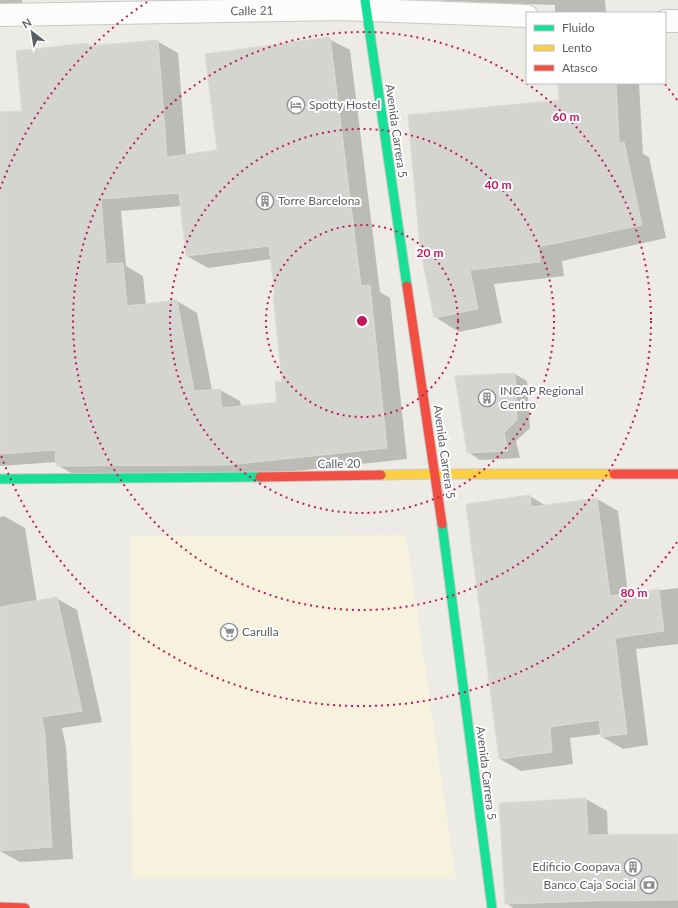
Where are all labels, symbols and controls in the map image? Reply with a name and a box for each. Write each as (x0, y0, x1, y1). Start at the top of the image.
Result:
street label: Calle 21 (230, 3, 274, 18)
north arrow (12, 12, 52, 52)
legend (526, 12, 666, 84)
text: N (20, 15, 34, 31)
text: Fluido (562, 20, 595, 35)
text: Lento (562, 40, 592, 55)
text: Atasco (562, 60, 598, 75)
street label: Avenida Carrera 5 (382, 83, 410, 179)
hotel icon: Spotty Hostel (286, 95, 306, 115)
place label: Spotty Hostel (309, 97, 380, 112)
text: 60 m (553, 109, 579, 124)
text: 40 m (485, 177, 511, 192)
building icon: Torre Barcelona (255, 191, 275, 211)
place label: Torre Barcelona (278, 193, 360, 208)
text: 20 m (417, 245, 443, 260)
centre of rings (355, 314, 369, 328)
place label: INCAP Regional Centro (500, 383, 584, 412)
building icon: INCAP Regional Centro (477, 388, 497, 408)
street label: Avenida Carrera 5 (430, 404, 458, 500)
street label: Calle 20 (317, 456, 361, 471)
text: 80 m (621, 585, 647, 600)
supermarket icon: Carulla (219, 622, 239, 642)
place label: Carulla (242, 624, 279, 639)
street label: Avenida Carrera 5 (473, 725, 500, 821)
building icon: Edificio Coopava (623, 857, 643, 877)
place label: Edificio Coopava (532, 859, 620, 874)
bank icon: Banco Caja Social (639, 875, 659, 895)
place label: Banco Caja Social (544, 877, 636, 892)

